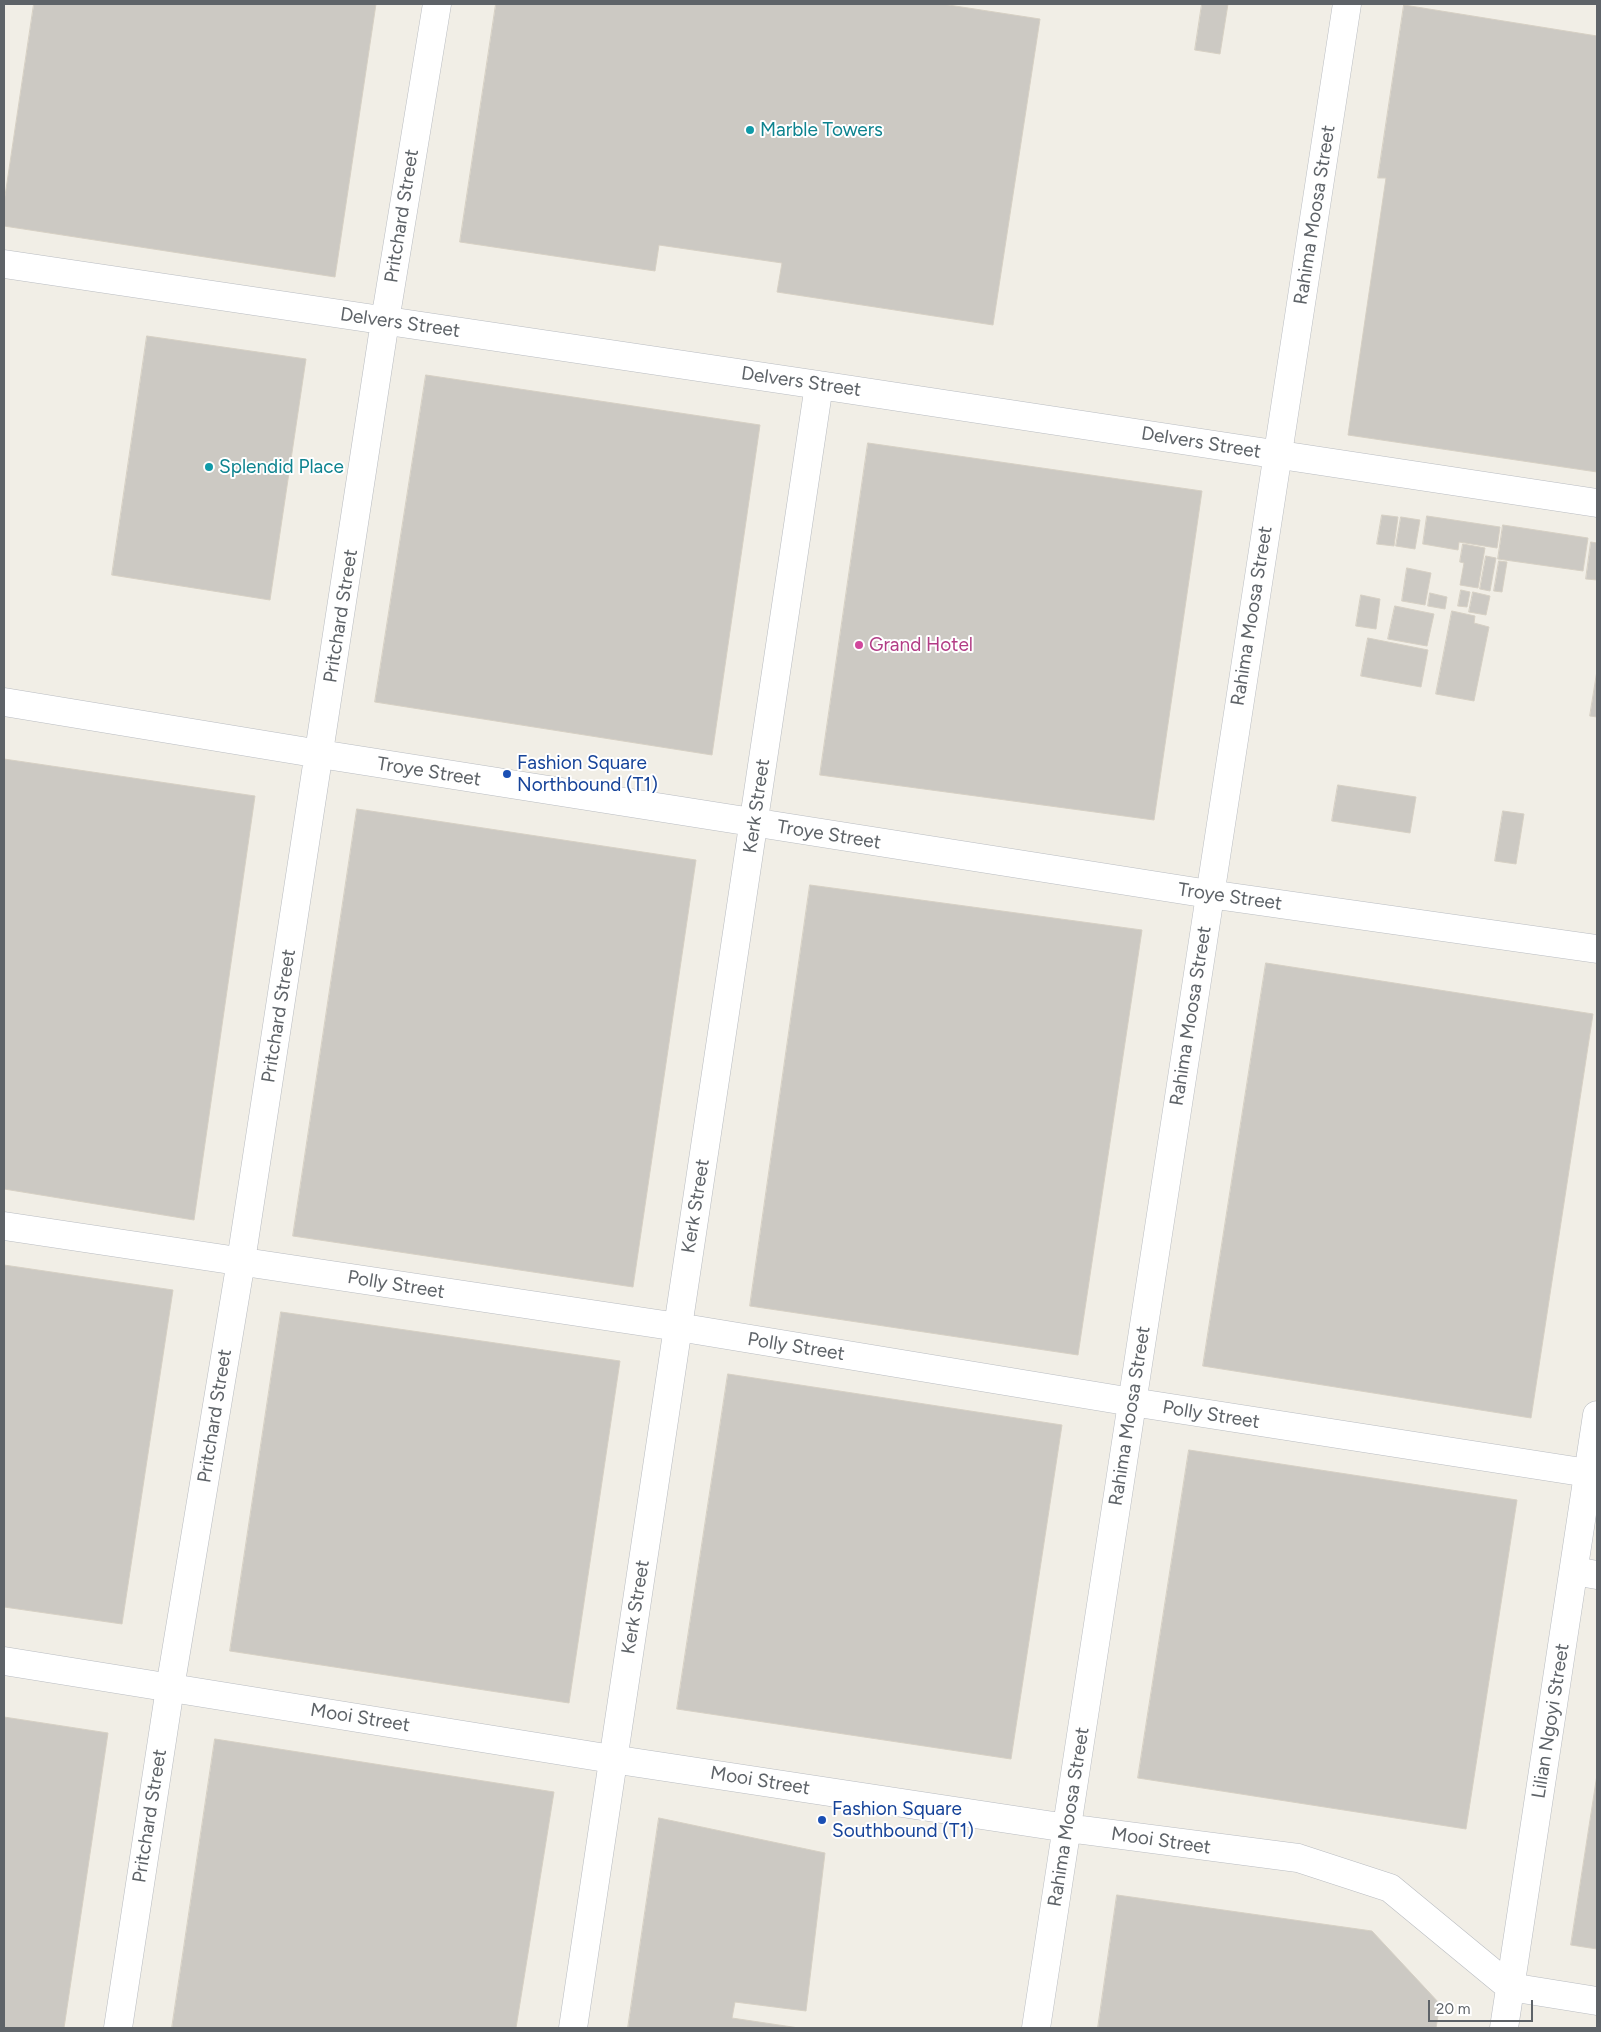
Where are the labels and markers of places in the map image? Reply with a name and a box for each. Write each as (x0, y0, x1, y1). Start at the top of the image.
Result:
place label: Marble Towers (760, 119, 883, 141)
marker: Marble Towers (744, 124, 756, 136)
place label: Splendid Place (219, 456, 344, 478)
marker: Splendid Place (203, 461, 215, 473)
place label: Grand Hotel (869, 634, 973, 656)
marker: Grand Hotel (853, 639, 865, 651)
place label: Fashion Square Northbound (T1) (517, 752, 658, 796)
marker: Fashion Square Northbound (T1) (501, 768, 513, 780)
place label: Fashion Square Southbound (T1) (832, 1798, 974, 1842)
marker: Fashion Square Southbound (T1) (816, 1814, 828, 1826)

